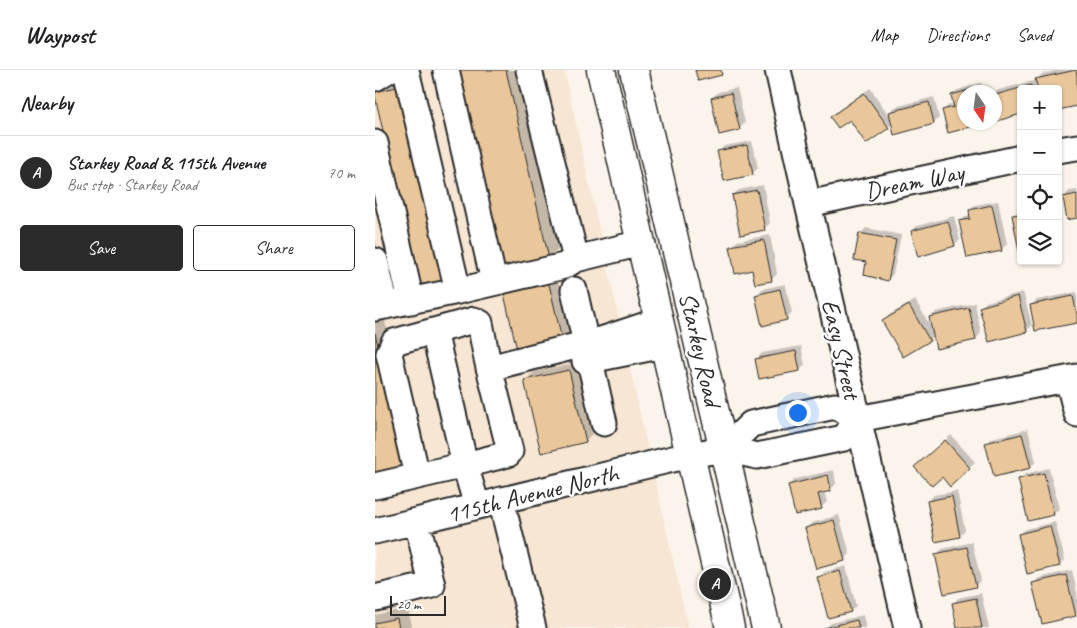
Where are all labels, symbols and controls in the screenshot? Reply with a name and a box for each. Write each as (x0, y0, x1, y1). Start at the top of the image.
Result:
text: Waypost (25, 20, 95, 50)
text: Map (871, 24, 898, 46)
text: Directions (926, 24, 989, 46)
text: Saved (1017, 24, 1052, 46)
north arrow (957, 85, 1002, 130)
map controls (1017, 85, 1062, 265)
button: + (1017, 85, 1062, 130)
text: Nearby (20, 90, 73, 116)
button: − (1017, 130, 1062, 175)
text: Starkey Road & 115th Avenue (67, 151, 265, 175)
street label: Dream Way (862, 155, 969, 208)
text: A (32, 163, 40, 183)
text: 70 m (328, 163, 355, 183)
text: Bus stop · Starkey Road (67, 175, 198, 195)
button: locate (1017, 175, 1062, 220)
button: layers (1017, 220, 1062, 265)
button: Save (20, 225, 183, 271)
button: Share (193, 225, 355, 271)
street label: Starkey Road (671, 289, 730, 413)
street label: Easy Street (814, 296, 869, 405)
your location (785, 400, 811, 426)
street label: 115th Avenue North (443, 457, 623, 531)
pin: A (699, 565, 731, 603)
scale bar (390, 593, 446, 616)
text: 20 m (397, 596, 421, 613)

